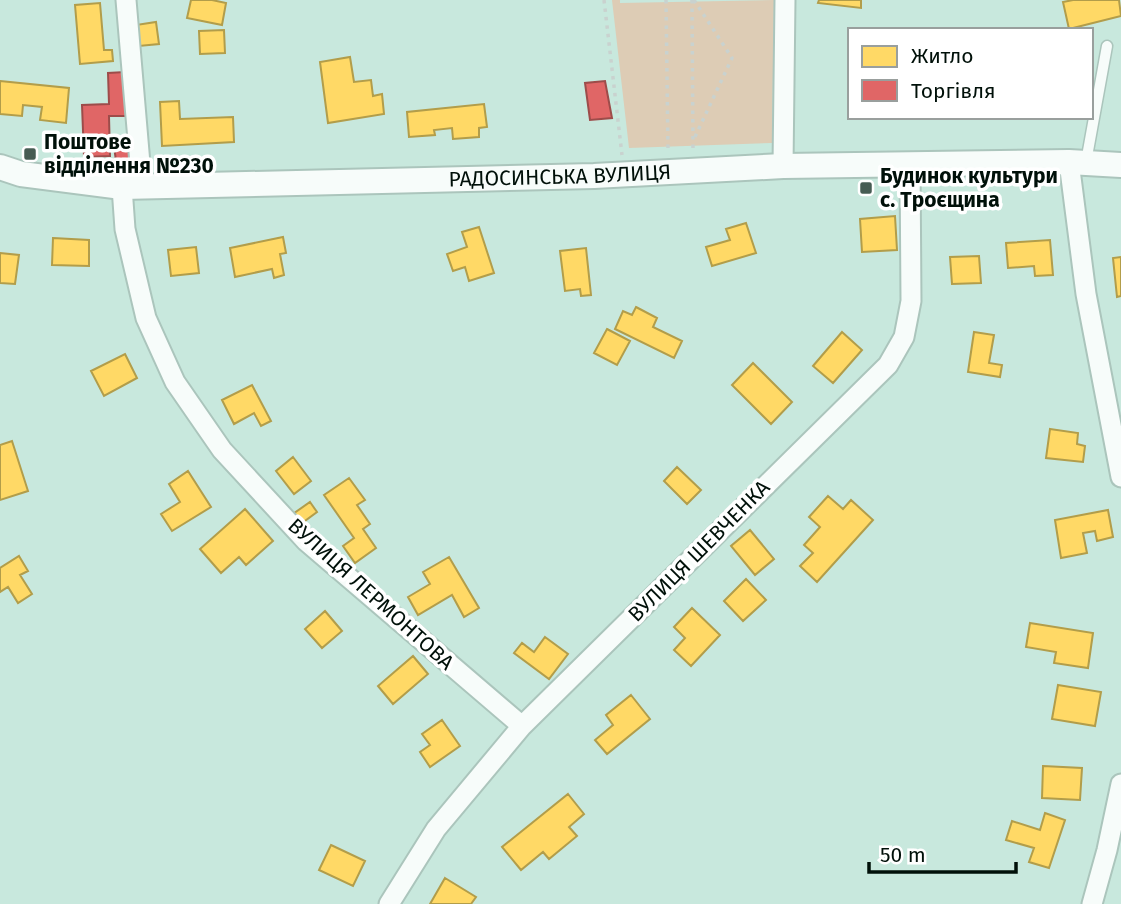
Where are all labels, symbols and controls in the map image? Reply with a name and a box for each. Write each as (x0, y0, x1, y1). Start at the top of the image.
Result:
legend (848, 28, 1093, 119)
text: Житло (911, 43, 974, 69)
text: Торгівля (911, 78, 996, 104)
place label: Поштове відділення №230 (44, 129, 214, 179)
marker: Поштове відділення №230 (22, 146, 38, 162)
street label: РАДОСИНСЬКА ВУЛИЦЯ (448, 159, 672, 192)
place label: Будинок культури с. Троєщина (880, 163, 1058, 213)
marker: Будинок культури с. Троєщина (858, 180, 874, 196)
street label: ВУЛИЦЯ ШЕВЧЕНКА (623, 475, 775, 627)
street label: ВУЛИЦЯ ЛЕРМОНТОВА (283, 513, 459, 675)
scale bar (869, 830, 1016, 874)
text: 50 m (880, 842, 926, 868)

